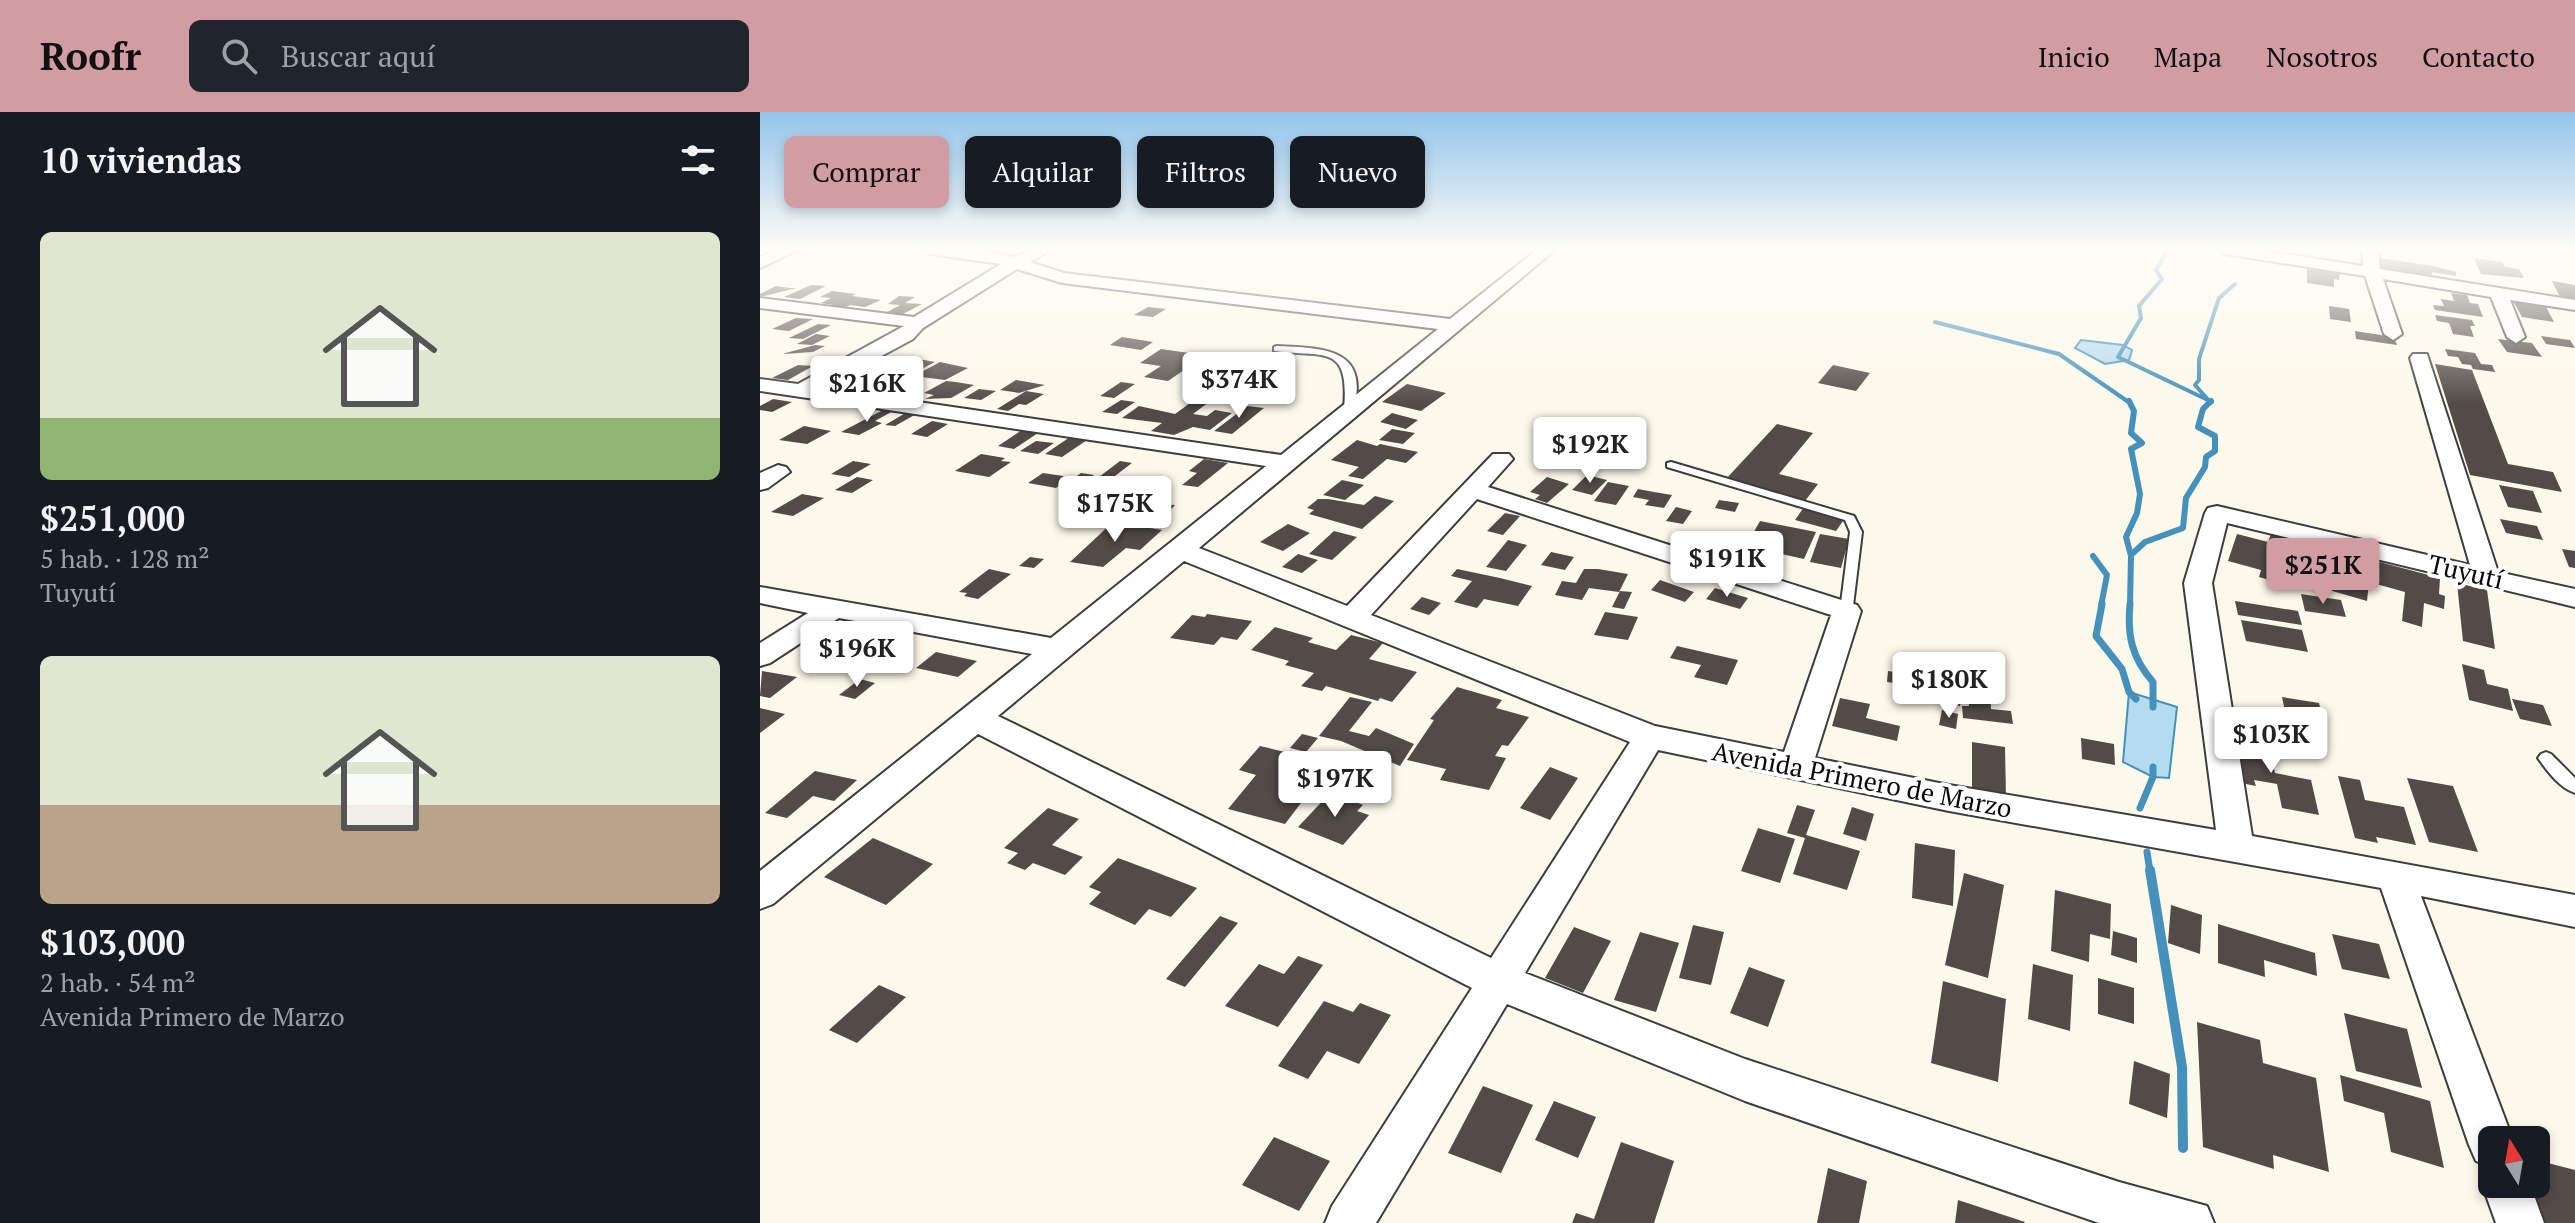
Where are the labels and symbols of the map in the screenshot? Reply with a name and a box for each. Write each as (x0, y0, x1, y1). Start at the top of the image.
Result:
pin: $374K (1183, 352, 1295, 420)
pin: $216K (811, 356, 923, 424)
pin: $192K (1534, 417, 1646, 485)
pin: $175K (1059, 476, 1171, 544)
pin: $191K (1671, 531, 1783, 599)
pin: $251K (2267, 538, 2379, 606)
street label: Tuyutí (2425, 546, 2507, 596)
pin: $196K (801, 621, 913, 689)
pin: $180K (1893, 652, 2005, 720)
pin: $103K (2215, 707, 2327, 775)
street label: Avenida Primero de Marzo (1709, 733, 2015, 825)
pin: $197K (1279, 751, 1391, 819)
north arrow (2478, 1126, 2550, 1198)

